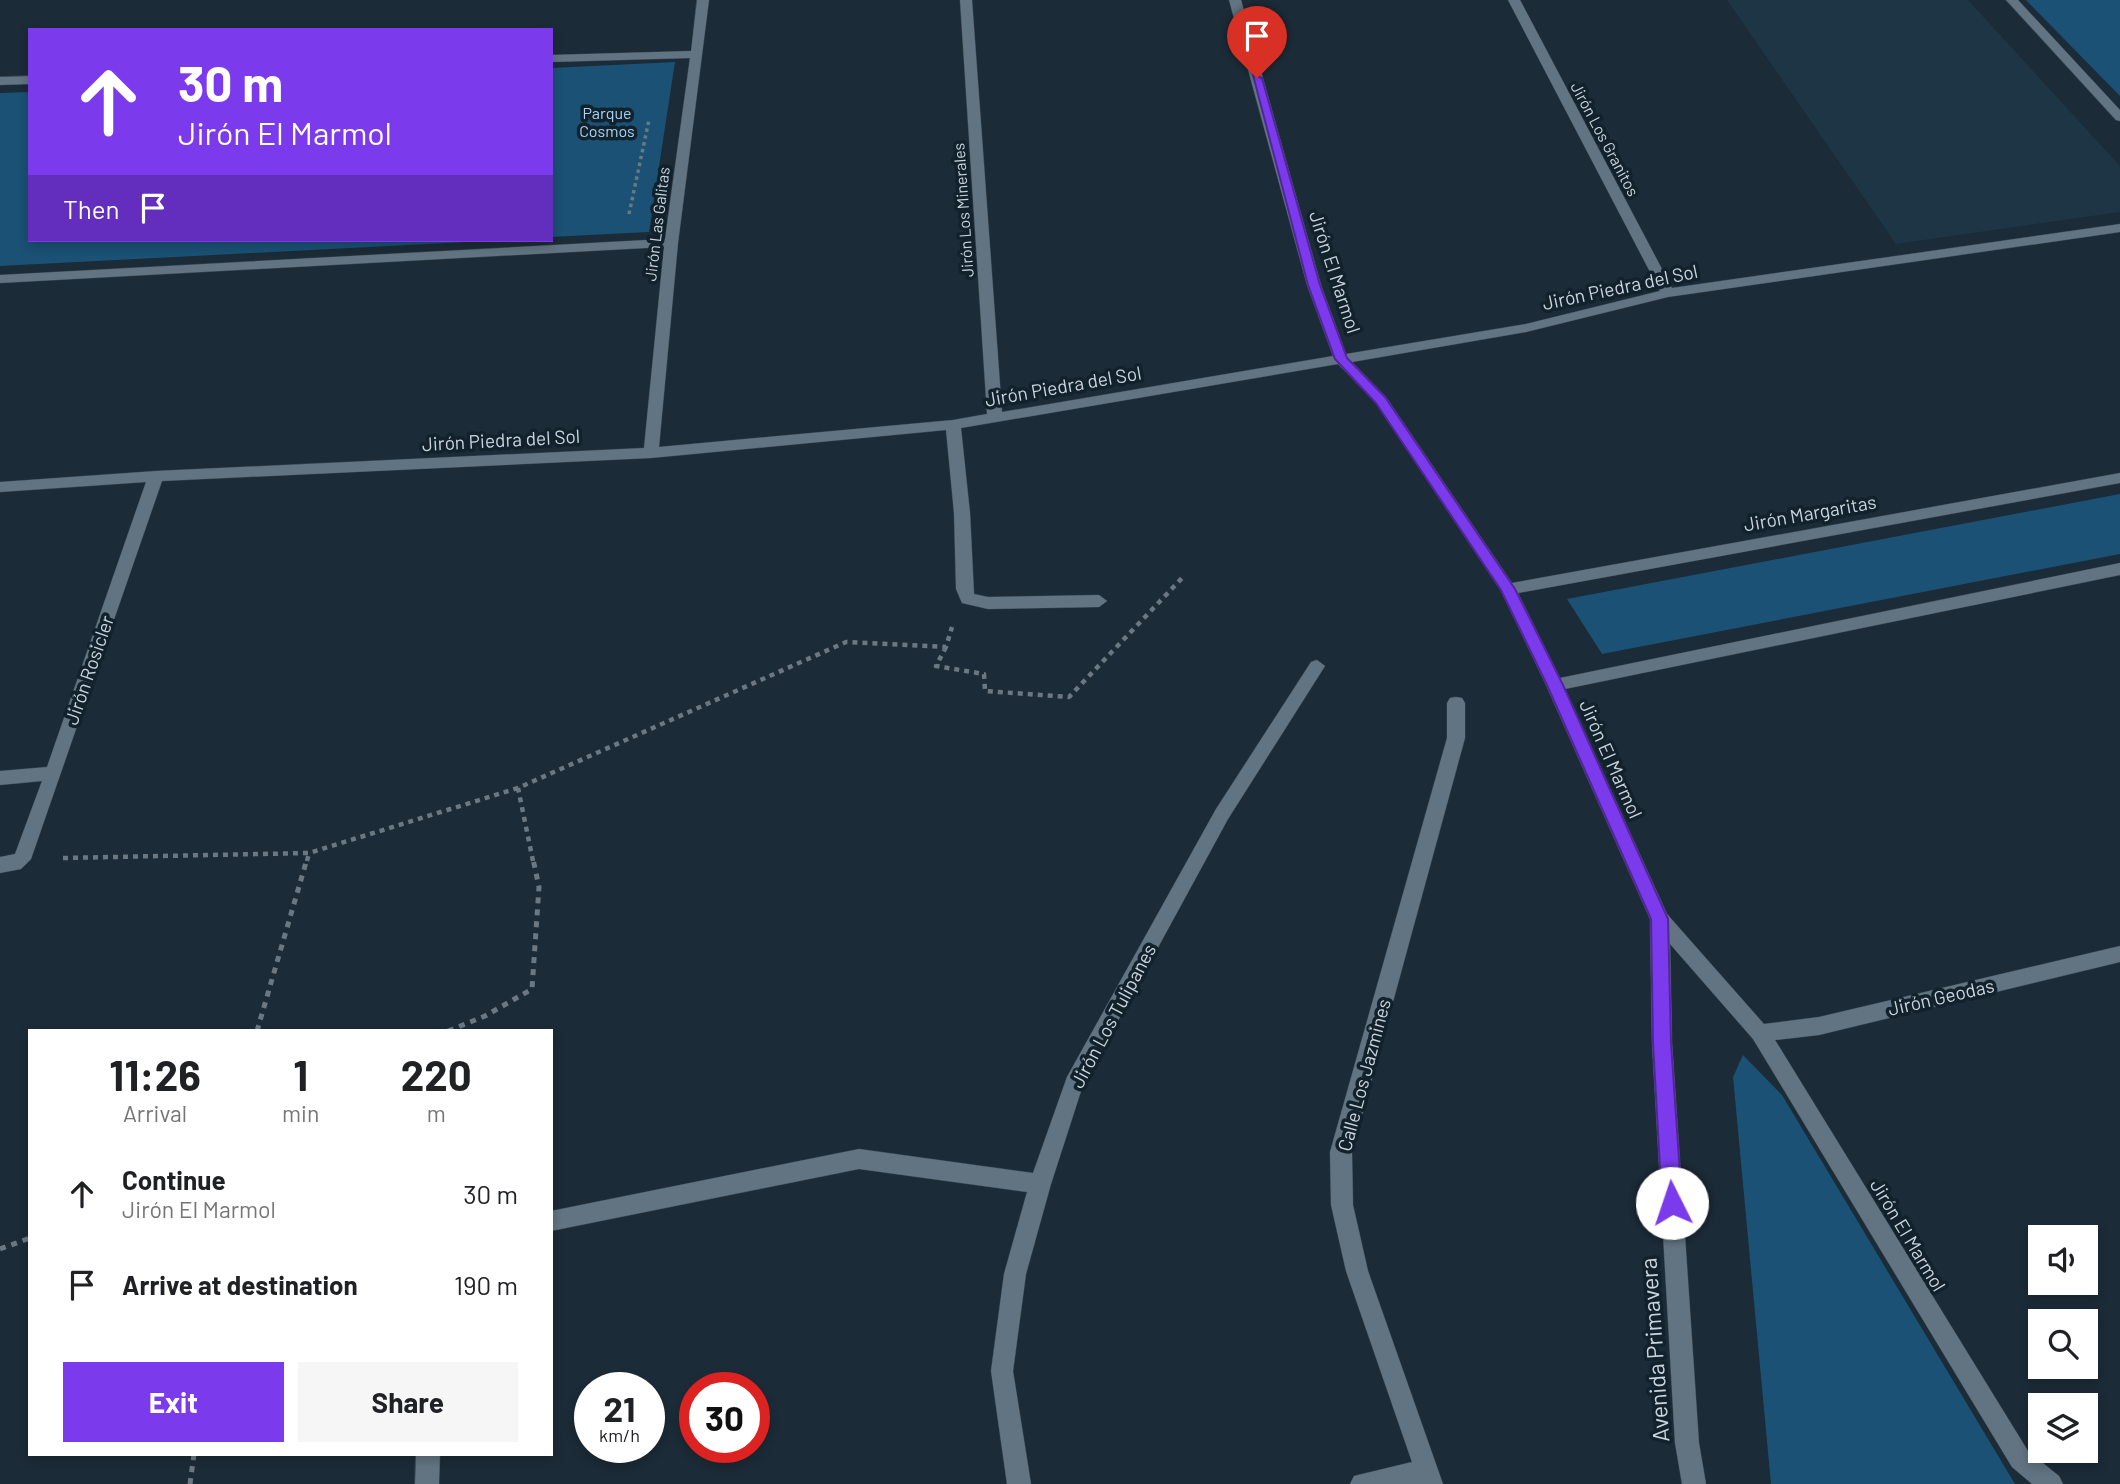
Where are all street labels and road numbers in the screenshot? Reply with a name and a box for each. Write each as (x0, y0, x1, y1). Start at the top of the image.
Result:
street label: Jirón Los Granitos (1567, 78, 1644, 199)
street label: Jirón Los Minerales (948, 142, 977, 278)
street label: Jirón Las Galitas (640, 166, 673, 282)
street label: Jirón El Marmol (1305, 208, 1366, 336)
street label: Jirón Piedra del Sol (1540, 259, 1700, 314)
street label: Jirón Piedra del Sol (983, 360, 1143, 411)
street label: Jirón Piedra del Sol (421, 424, 581, 455)
street label: Jirón Margaritas (1742, 490, 1878, 535)
street label: Jirón Rosicler (59, 612, 118, 728)
street label: Jirón El Marmol (1575, 696, 1648, 822)
street label: Jirón Los Tulipanes (1065, 940, 1160, 1092)
street label: Jirón Geodas (1886, 973, 1996, 1020)
street label: Calle Los Jazmines (1332, 996, 1395, 1154)
street label: Jirón El Marmol (1866, 1174, 1951, 1295)
street label: Avenida Primavera (1634, 1257, 1674, 1443)

